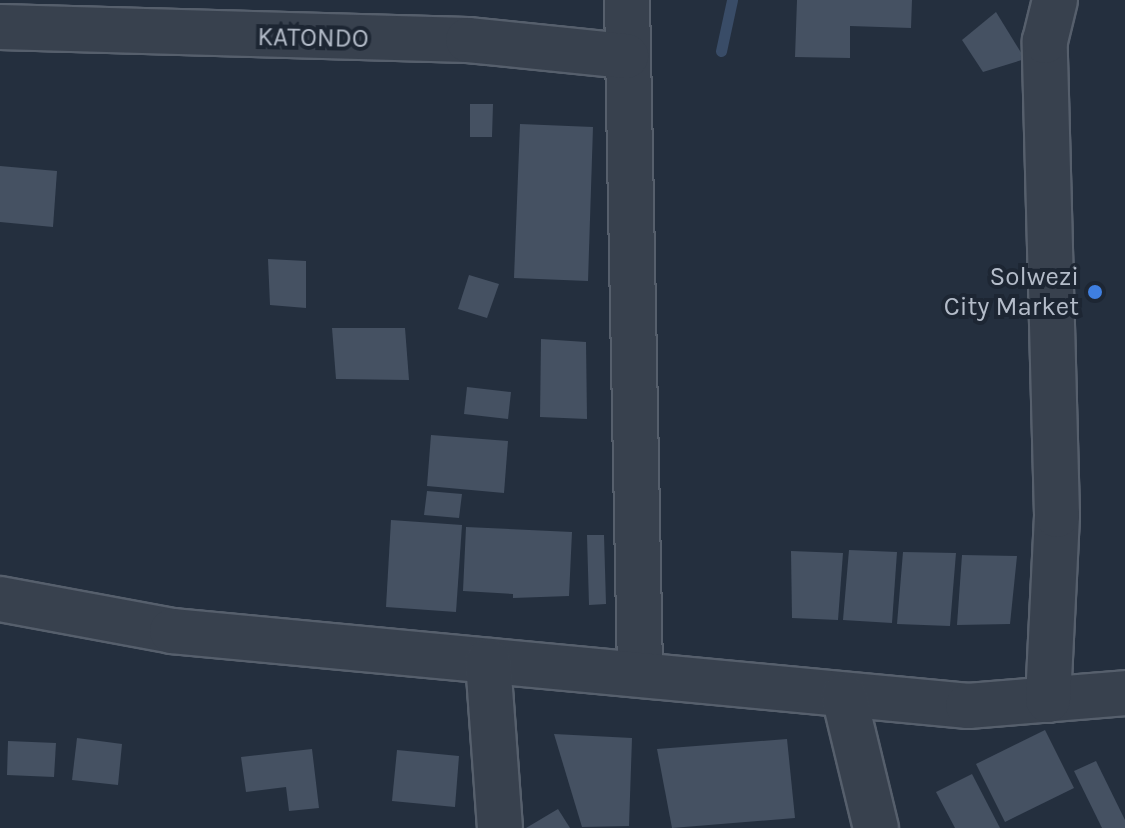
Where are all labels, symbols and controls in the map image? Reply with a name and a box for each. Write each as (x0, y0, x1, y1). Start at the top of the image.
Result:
street label: KATONDO (257, 21, 369, 55)
place label: Solwezi City Market (944, 261, 1079, 322)
marker: Solwezi City Market (1086, 283, 1104, 301)

